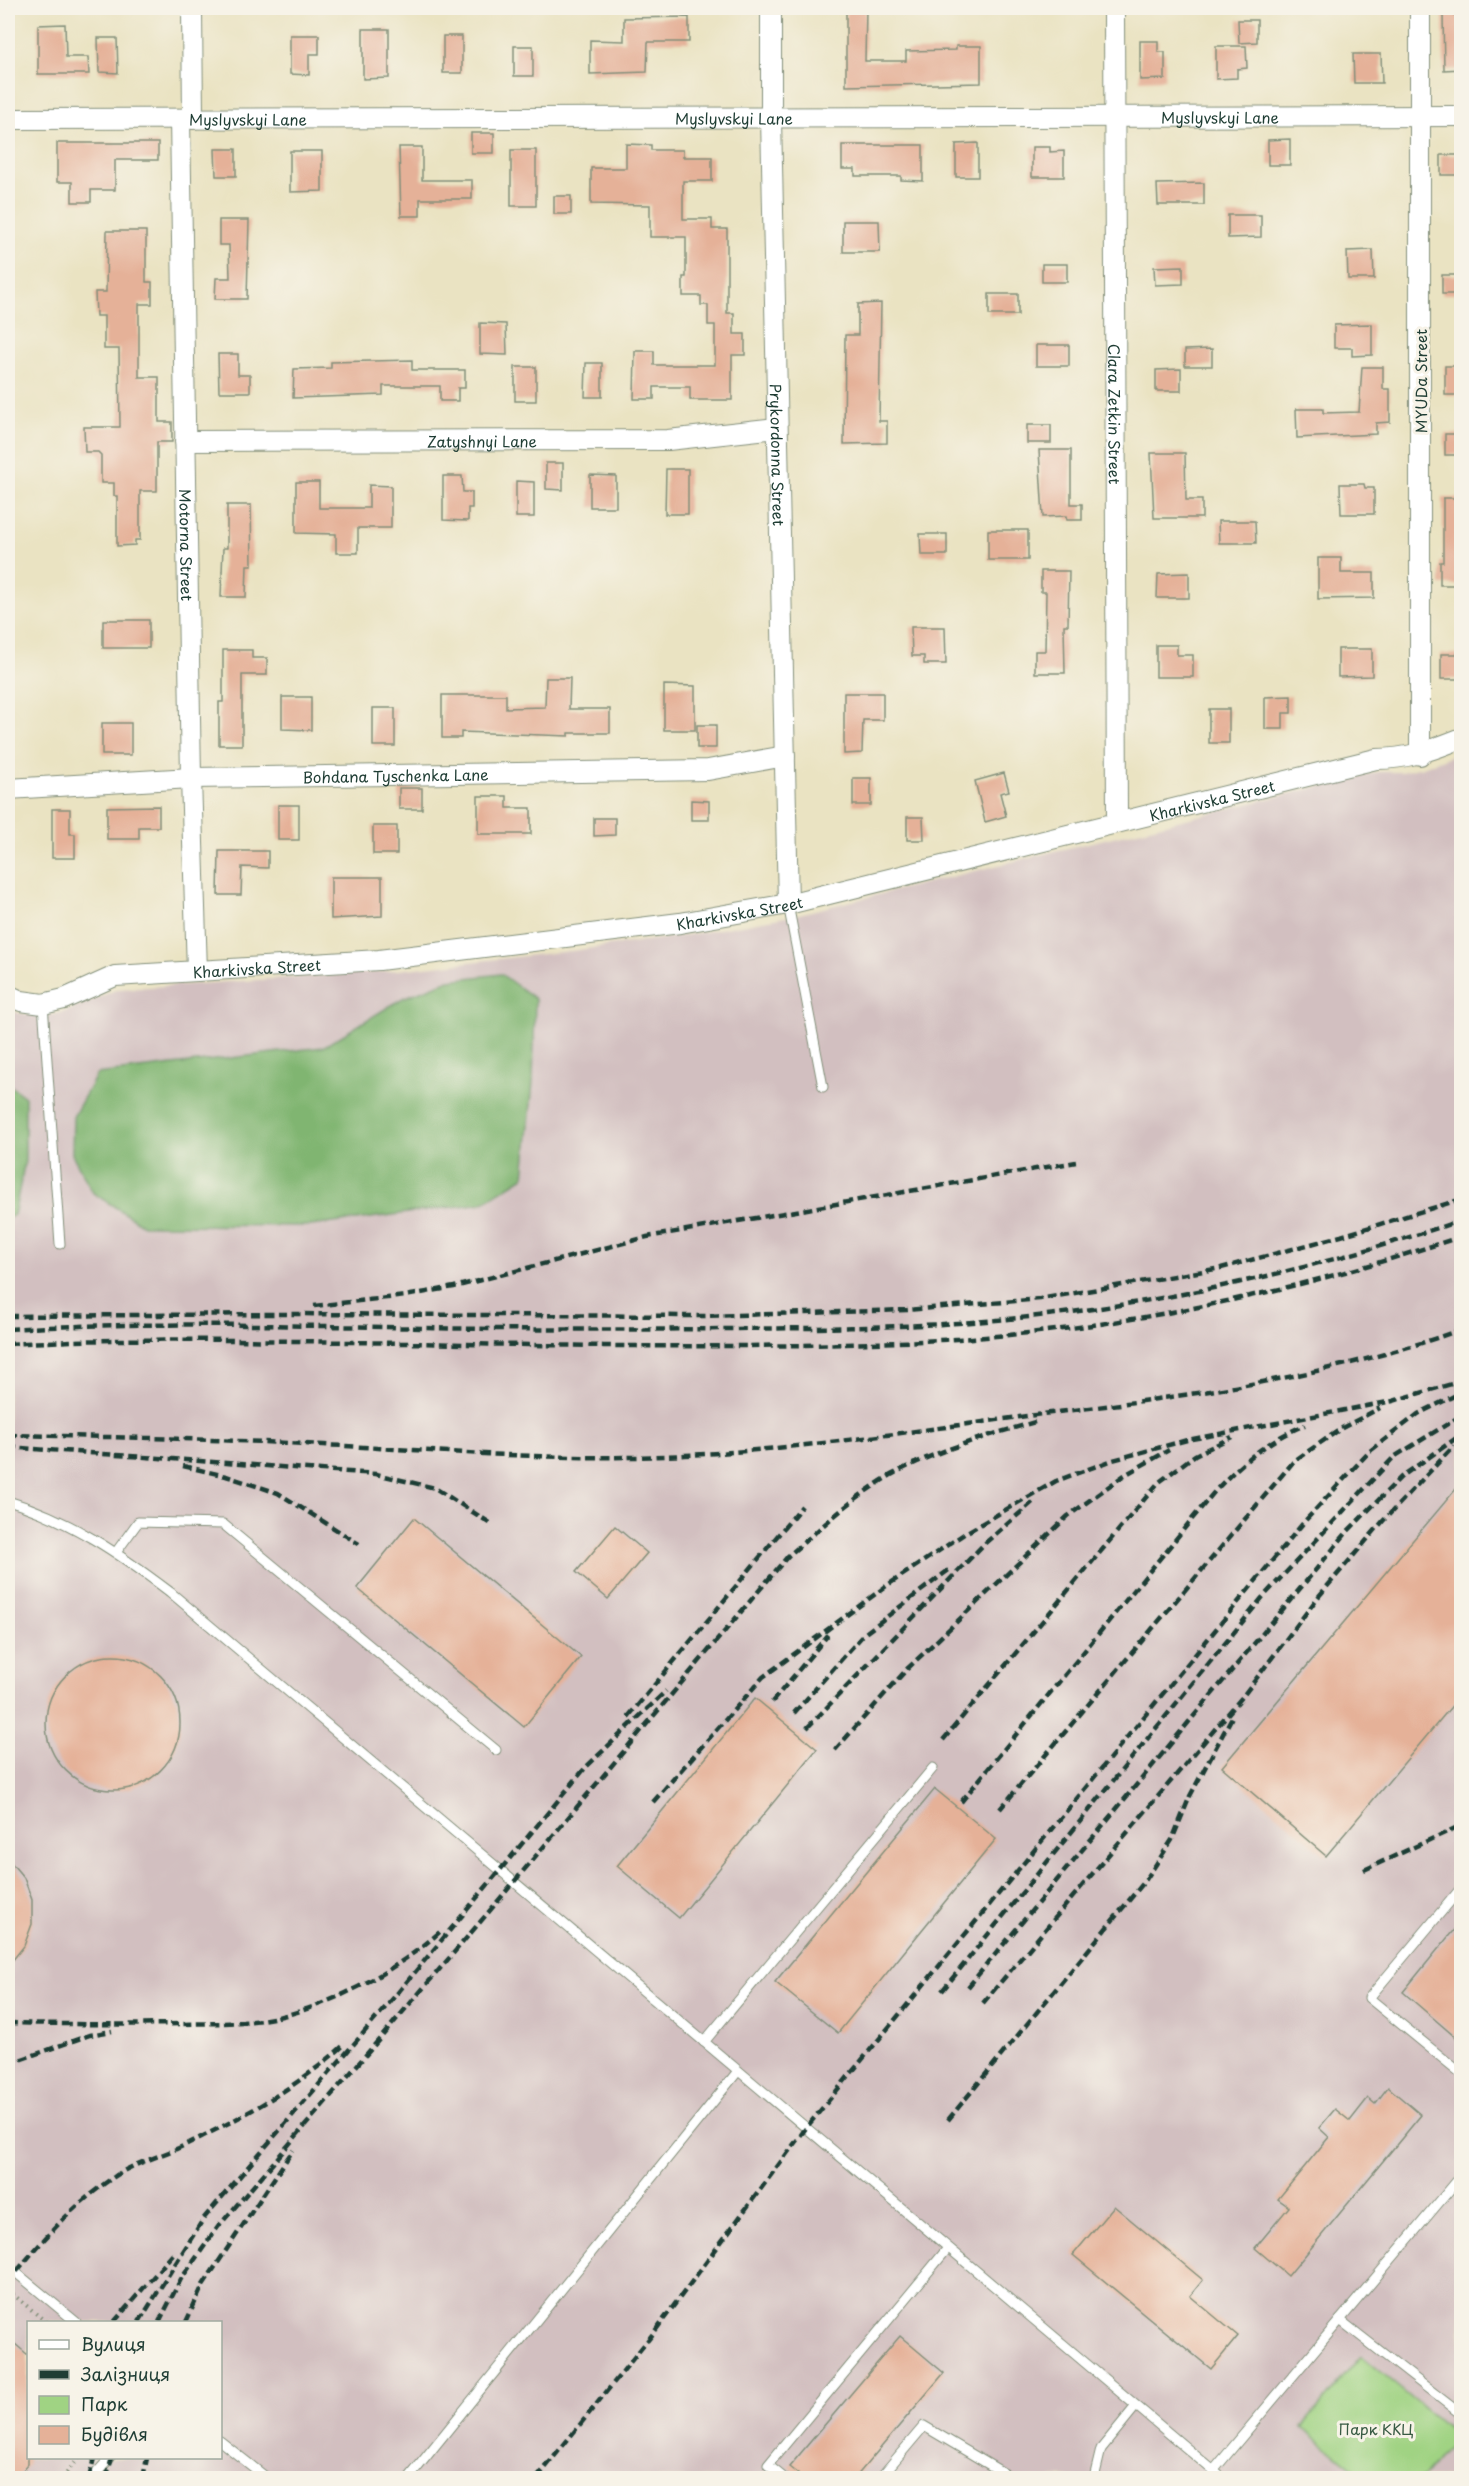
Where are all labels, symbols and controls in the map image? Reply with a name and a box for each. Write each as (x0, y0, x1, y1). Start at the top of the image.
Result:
street label: Myslyvskyi Lane (1161, 105, 1279, 128)
street label: Myslyvskyi Lane (675, 106, 793, 129)
street label: Myslyvskyi Lane (189, 107, 307, 130)
street label: MYUDa Street (1409, 329, 1432, 433)
street label: Clara Zetkin Street (1104, 344, 1127, 484)
street label: Prykordonna Street (765, 383, 791, 526)
street label: Zatyshnyi Lane (427, 429, 537, 452)
street label: Motorna Street (175, 489, 200, 601)
street label: Bohdana Tyschenka Lane (302, 762, 489, 788)
street label: Kharkivska Street (1147, 773, 1277, 826)
street label: Kharkivska Street (674, 889, 805, 935)
street label: Kharkivska Street (192, 952, 322, 983)
legend (27, 2321, 222, 2459)
text: Вулиця (81, 2330, 146, 2357)
text: Залізниця (80, 2360, 170, 2387)
text: Парк (81, 2390, 128, 2417)
park label: Парк ККЦ (1339, 2417, 1413, 2440)
text: Будівля (81, 2420, 148, 2447)

